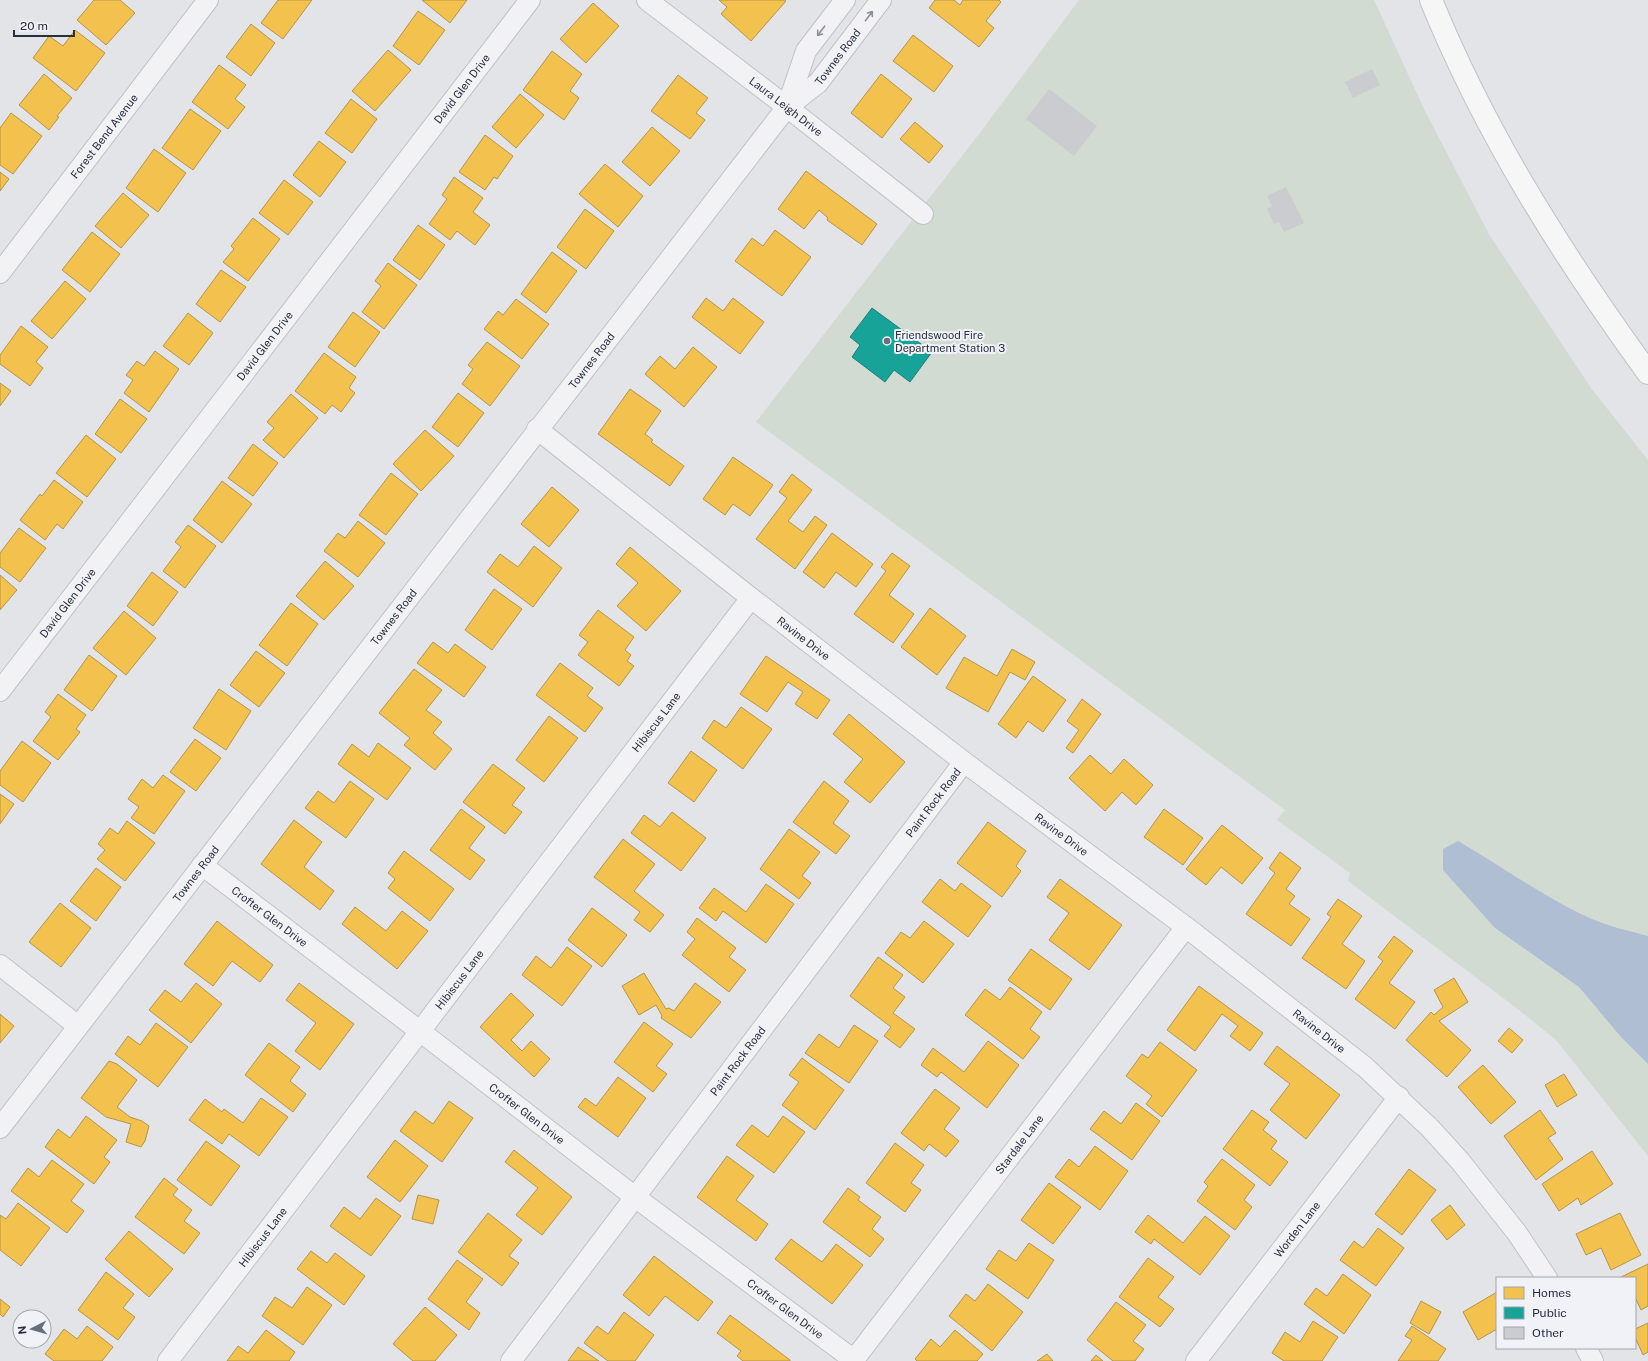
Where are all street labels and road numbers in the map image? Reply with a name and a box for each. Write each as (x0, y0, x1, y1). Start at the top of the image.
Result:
street label: Townes Road (813, 27, 863, 87)
street label: David Glen Drive (432, 52, 492, 126)
street label: Laura Leigh Drive (747, 74, 825, 138)
street label: Forest Bend Avenue (68, 92, 140, 181)
street label: David Glen Drive (234, 309, 295, 383)
street label: Townes Road (566, 330, 617, 391)
street label: David Glen Drive (37, 566, 98, 640)
street label: Townes Road (368, 587, 419, 647)
street label: Ravine Drive (775, 614, 832, 662)
street label: Hibiscus Lane (630, 690, 683, 754)
street label: Paint Rock Road (903, 766, 963, 840)
street label: Ravine Drive (1033, 811, 1090, 858)
street label: Townes Road (171, 843, 221, 904)
street label: Crofter Glen Drive (229, 884, 310, 949)
street label: Hibiscus Lane (433, 948, 486, 1012)
street label: Ravine Drive (1290, 1007, 1348, 1055)
street label: Paint Rock Road (708, 1024, 768, 1098)
street label: Crofter Glen Drive (487, 1081, 567, 1146)
street label: Stardale Lane (993, 1113, 1046, 1176)
street label: Worden Lane (1272, 1199, 1322, 1260)
street label: Hibiscus Lane (236, 1205, 289, 1269)
street label: Crofter Glen Drive (745, 1277, 826, 1341)

